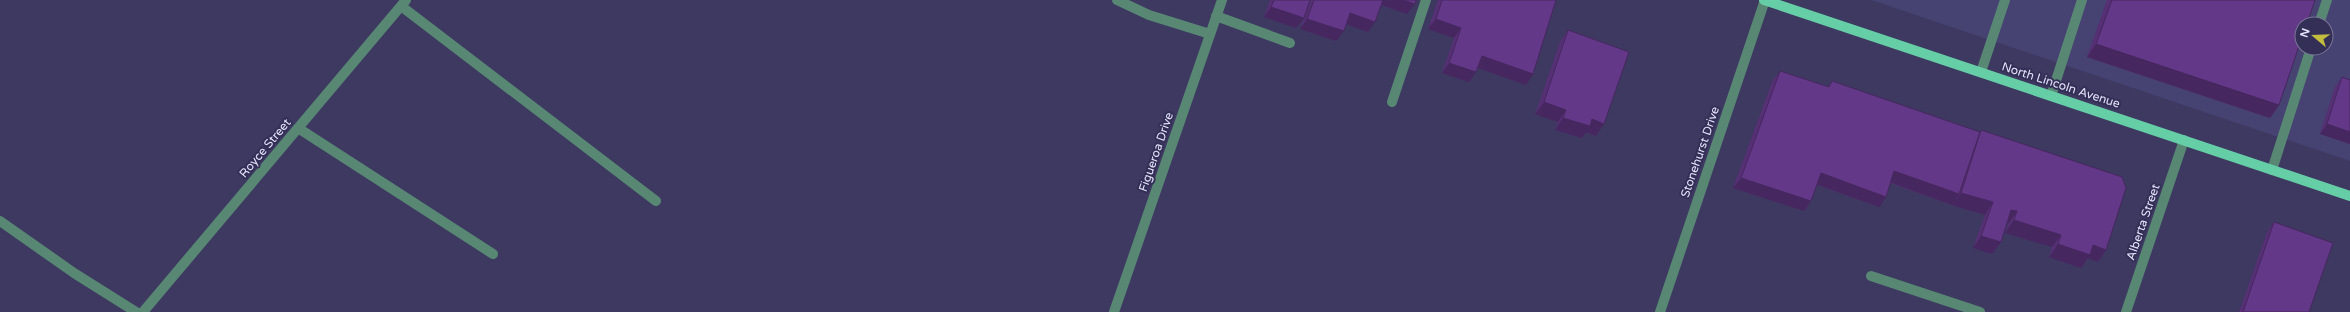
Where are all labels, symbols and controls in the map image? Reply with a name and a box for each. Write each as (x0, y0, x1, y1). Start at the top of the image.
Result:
north arrow (2294, 16, 2334, 56)
text: N (2297, 27, 2313, 39)
street label: North Lincoln Avenue (2000, 59, 2122, 111)
street label: Stonehurst Drive (1678, 105, 1722, 199)
street label: Figueroa Drive (1136, 110, 1176, 194)
street label: Royce Street (236, 115, 294, 180)
street label: Alberta Street (2123, 182, 2163, 262)

